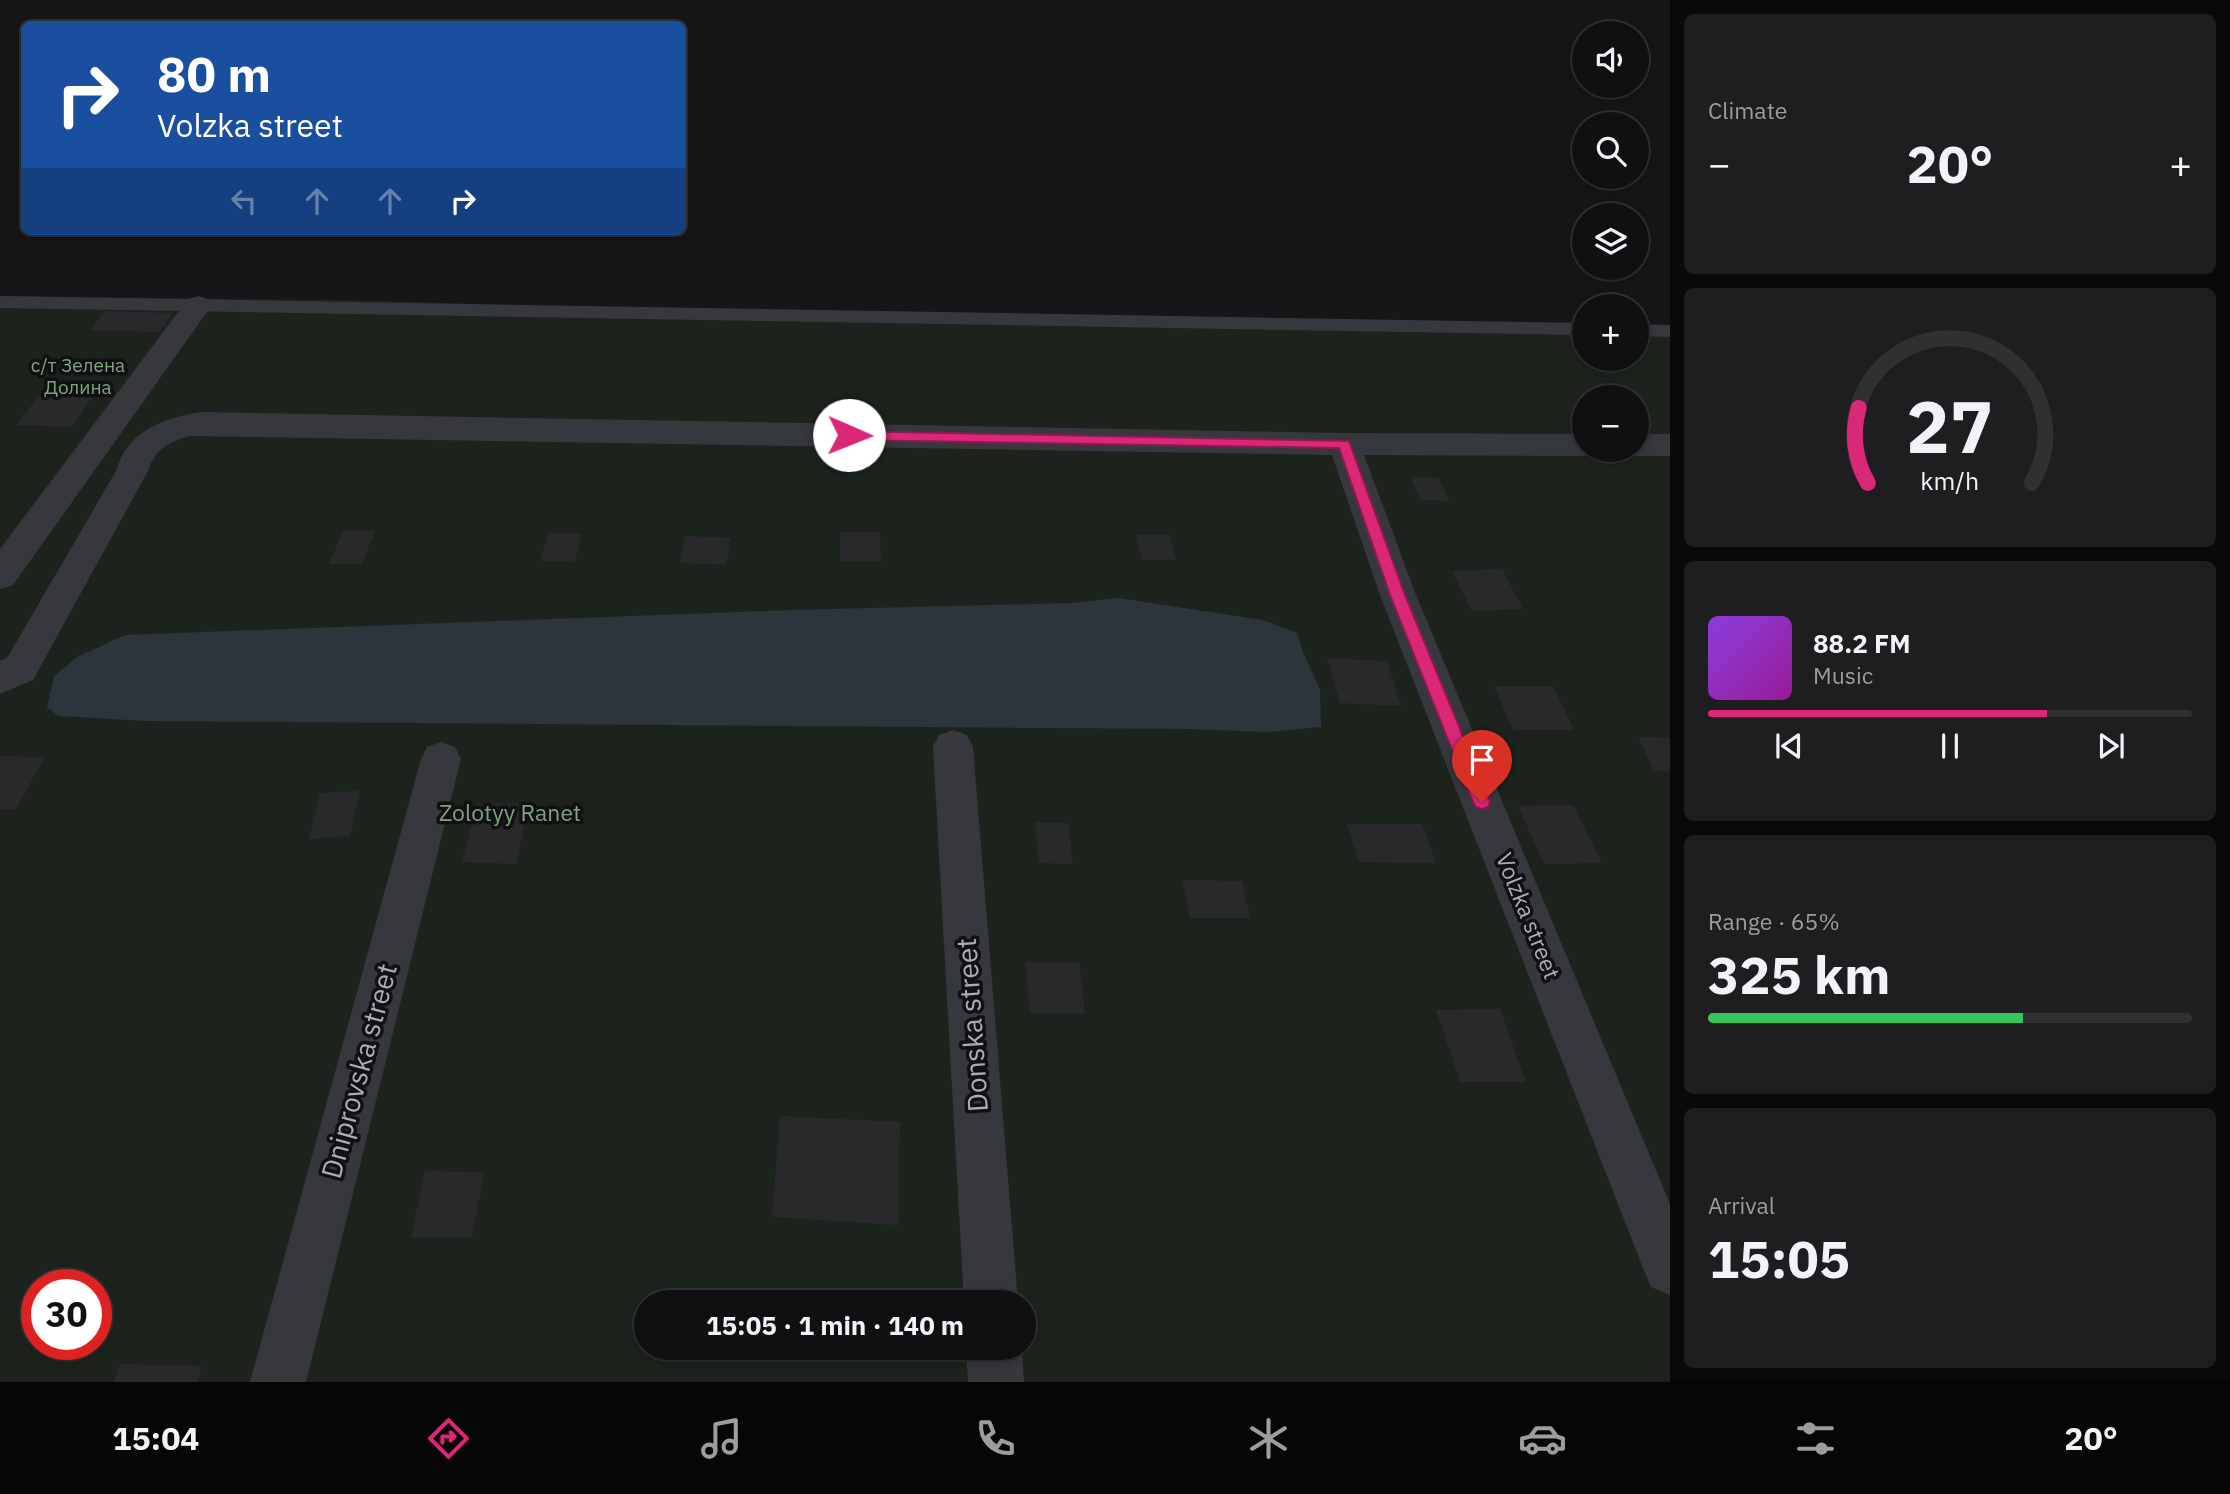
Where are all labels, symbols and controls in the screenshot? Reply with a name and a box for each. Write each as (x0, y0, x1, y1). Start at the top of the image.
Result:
map controls (1572, 21, 1649, 462)
button: sound (1572, 21, 1649, 98)
text: 80 m (157, 42, 271, 105)
icon: right (42, 49, 133, 140)
text: Climate (1708, 95, 1787, 125)
text: Volzka street (157, 104, 343, 146)
button: search (1572, 112, 1649, 189)
text: 20° (1907, 130, 1993, 197)
text: − (1708, 139, 1731, 188)
text: + (2169, 139, 2192, 188)
icon: left (225, 182, 263, 220)
icon: ahead (298, 182, 336, 220)
icon: ahead (371, 182, 409, 220)
icon: right (444, 182, 482, 220)
button: layers (1572, 203, 1649, 280)
button: + (1572, 294, 1649, 371)
park label: с/т Зелена Долина (31, 353, 125, 399)
text: 27 (1906, 379, 1994, 474)
button: − (1572, 385, 1649, 462)
position arrow (812, 398, 886, 472)
text: km/h (1921, 464, 1979, 497)
text: 88.2 FM (1813, 626, 1911, 660)
text: Music (1813, 660, 1873, 690)
icon: previous (1770, 727, 1808, 765)
icon: pause (1931, 727, 1969, 765)
icon: next (2092, 727, 2130, 765)
pin (1452, 730, 1512, 802)
icon: arrive (1463, 741, 1501, 779)
park label: Zolotyy Ranet (439, 797, 581, 827)
street label: Volzka street (1490, 848, 1568, 983)
text: Range · 65% (1708, 906, 1840, 936)
street label: Donska street (947, 937, 996, 1113)
text: 325 km (1708, 941, 1890, 1008)
street label: Dniprovska street (312, 959, 405, 1182)
text: Arrival (1708, 1190, 1775, 1220)
text: 15:05 (1708, 1225, 1850, 1292)
speed limit sign: 30 (21, 1269, 112, 1360)
text: 15:05 · 1 min · 140 m (706, 1308, 964, 1342)
icon: directions (424, 1414, 473, 1463)
icon: music (697, 1414, 746, 1463)
icon: phone (971, 1414, 1020, 1463)
icon: climate (1244, 1414, 1293, 1463)
icon: car (1518, 1414, 1567, 1463)
icon: filters (1791, 1414, 1840, 1463)
text: 15:04 (112, 1417, 200, 1459)
text: 20° (2064, 1417, 2118, 1459)

